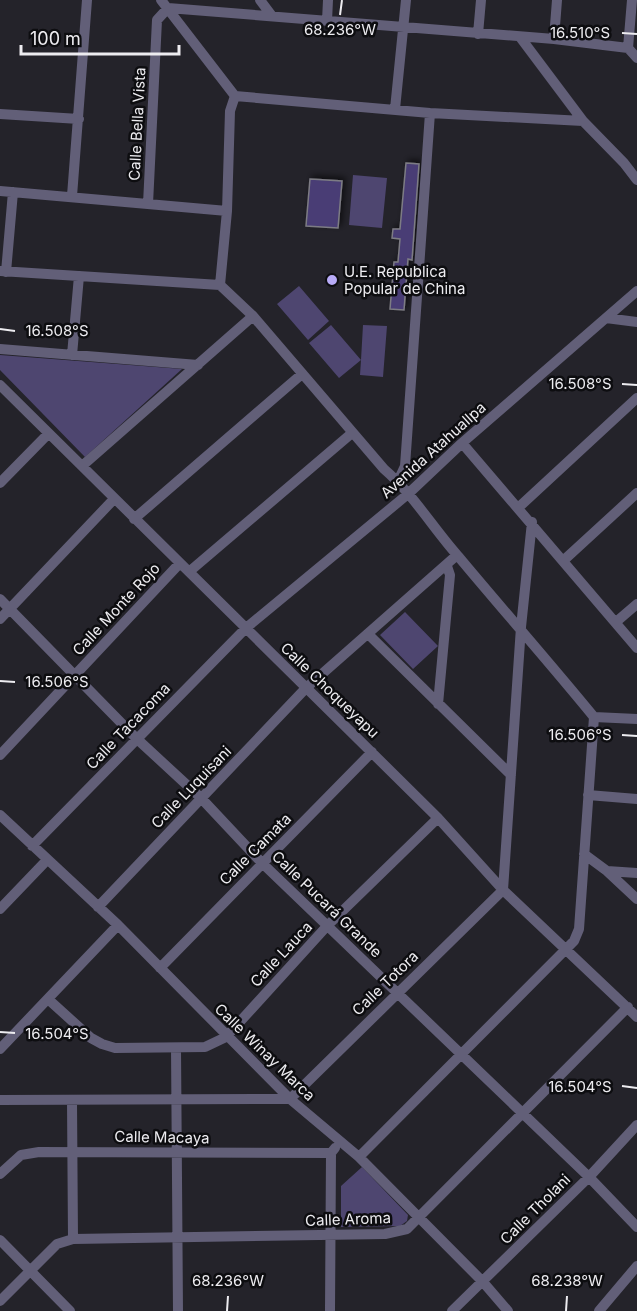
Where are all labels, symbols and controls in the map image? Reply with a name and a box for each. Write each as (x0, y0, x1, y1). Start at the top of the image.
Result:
scale bar (21, 18, 178, 56)
text: 68.236°W (304, 20, 376, 39)
text: 16.510°S (550, 23, 610, 42)
text: 100 m (30, 28, 81, 49)
street label: Calle Bella Vista (125, 67, 149, 181)
place label: U.E. Republica Popular de China (344, 262, 465, 298)
marker: U.E. Republica Popular de China (325, 273, 339, 287)
text: 16.508°S (25, 321, 89, 340)
text: 16.508°S (548, 374, 612, 393)
street label: Avenida Atahuallpa (376, 398, 490, 502)
street label: Calle Monte Rojo (68, 559, 164, 659)
street label: Calle Choqueyapu (277, 638, 383, 742)
text: 16.506°S (25, 672, 89, 691)
street label: Calle Tacacoma (82, 679, 174, 773)
text: 16.506°S (548, 725, 612, 744)
street label: Calle Luquisani (147, 742, 235, 832)
street label: Calle Camata (215, 809, 295, 889)
street label: Calle Pucará Grande (268, 847, 386, 961)
street label: Calle Lauca (246, 917, 316, 991)
street label: Calle Totora (348, 947, 422, 1019)
street label: Calle Winay Marca (211, 999, 319, 1105)
text: 16.504°S (25, 1024, 89, 1043)
text: 16.504°S (548, 1077, 612, 1096)
street label: Calle Macaya (114, 1127, 210, 1147)
street label: Calle Tholani (496, 1170, 574, 1248)
street label: Calle Aroma (305, 1208, 391, 1230)
text: 68.236°W (192, 1271, 264, 1290)
text: 68.238°W (531, 1271, 603, 1290)

